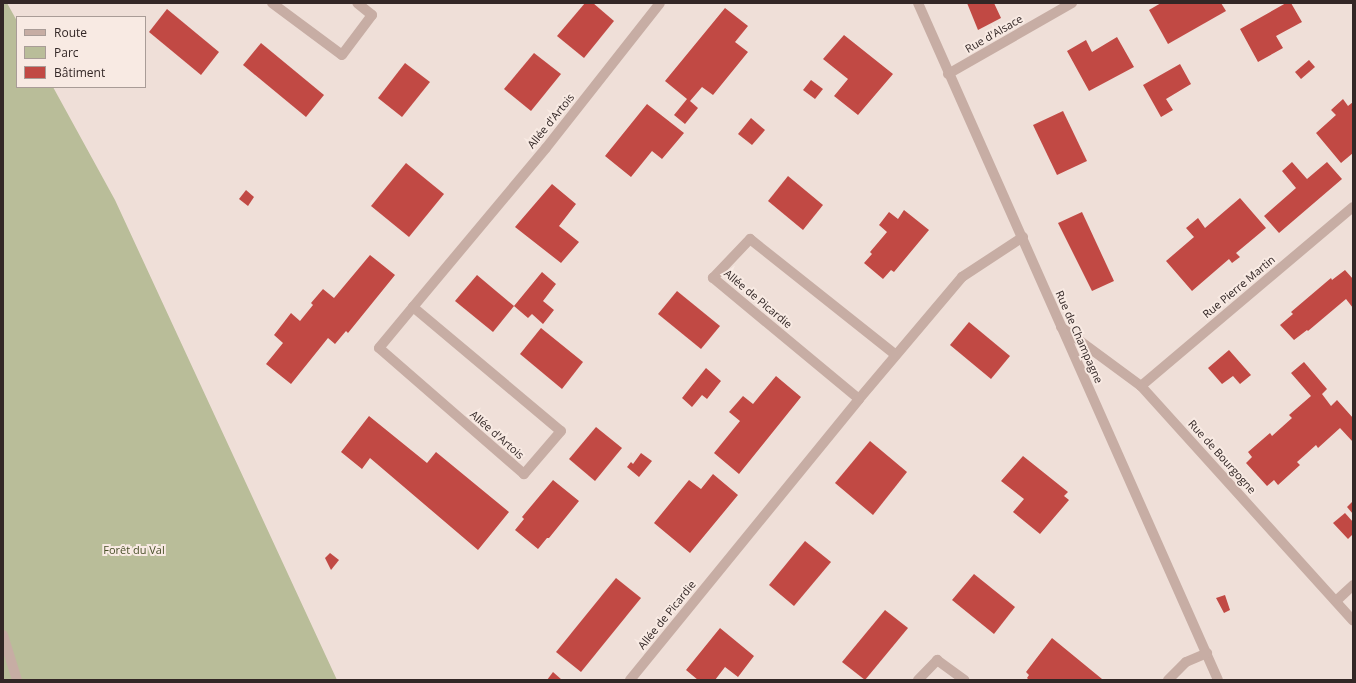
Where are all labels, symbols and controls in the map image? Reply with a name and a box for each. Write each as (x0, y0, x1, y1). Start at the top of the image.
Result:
street label: Rue d'Alsace (963, 12, 1025, 56)
legend (16, 16, 146, 88)
text: Route (54, 24, 87, 41)
text: Parc (54, 44, 79, 61)
text: Bâtiment (54, 64, 105, 81)
street label: Allée d'Artois (525, 91, 577, 151)
street label: Rue Pierre Martin (1200, 253, 1278, 321)
street label: Allée de Picardie (721, 267, 795, 331)
street label: Rue de Champagne (1053, 289, 1105, 385)
street label: Allée d'Artois (467, 408, 527, 462)
street label: Rue de Bourgogne (1185, 417, 1259, 497)
park label: Forêt du Val (103, 543, 165, 557)
street label: Allée de Picardie (635, 578, 699, 652)

